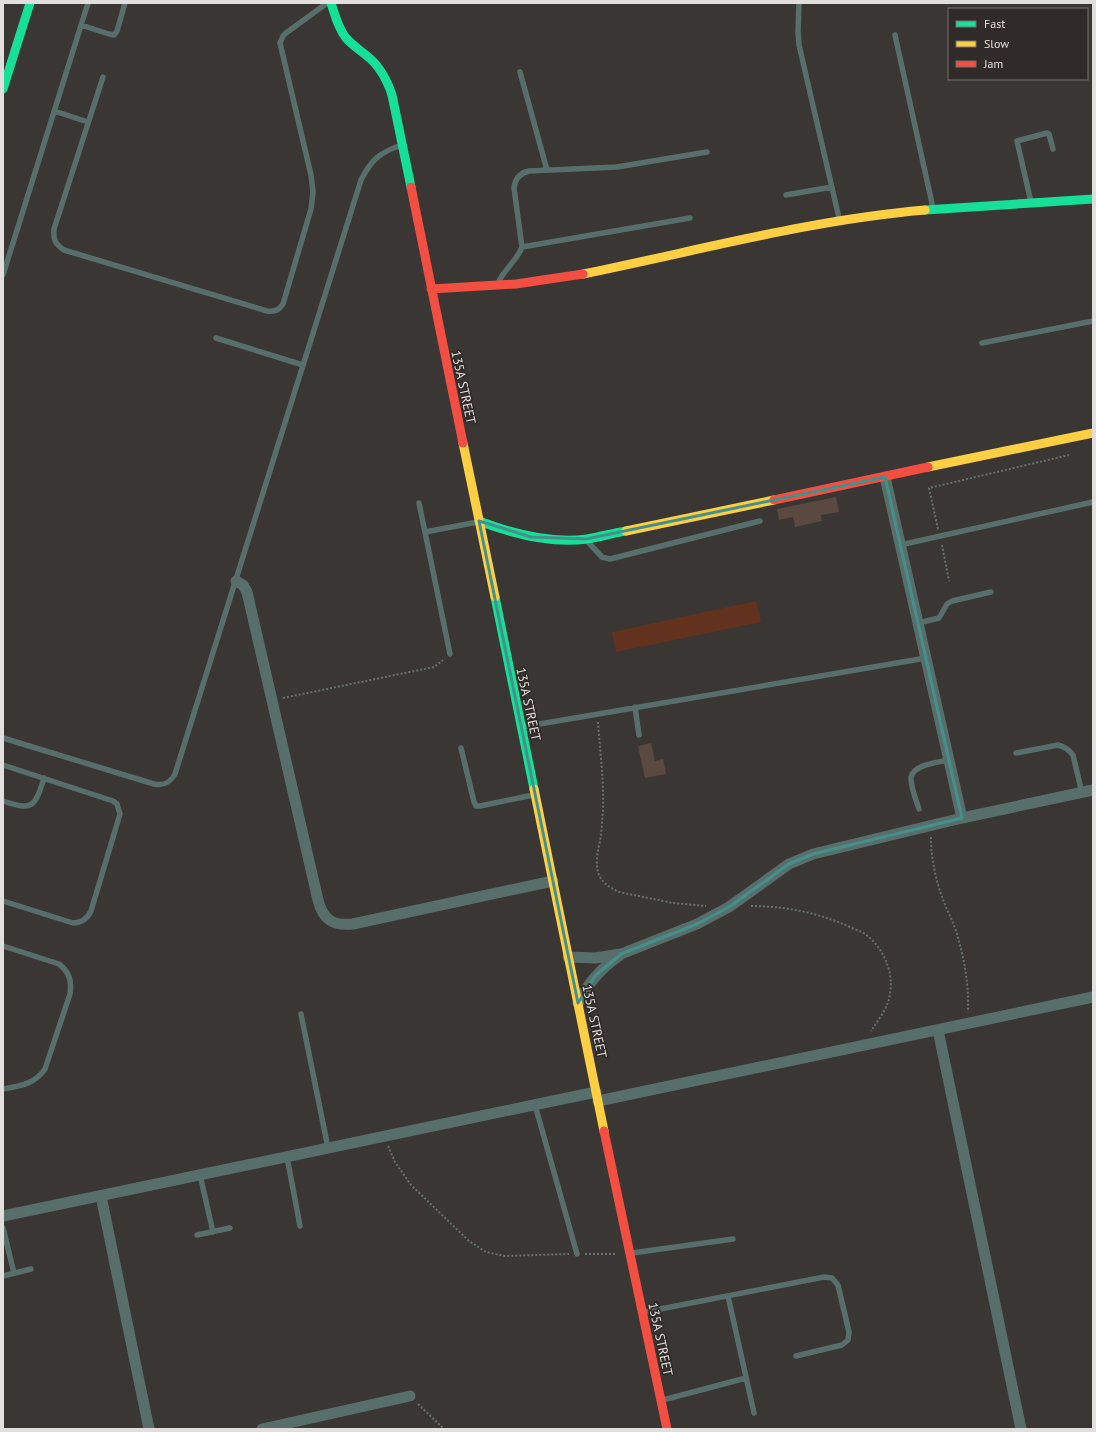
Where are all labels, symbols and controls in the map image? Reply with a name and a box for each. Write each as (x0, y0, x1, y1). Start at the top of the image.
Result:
legend (948, 8, 1088, 80)
text: Fast (984, 16, 1005, 31)
text: Slow (984, 36, 1009, 51)
text: Jam (983, 56, 1003, 71)
street label: 135A STREET (447, 349, 480, 425)
street label: 135A STREET (512, 666, 545, 742)
street label: 135A STREET (578, 983, 611, 1059)
street label: 135A STREET (644, 1301, 677, 1377)

